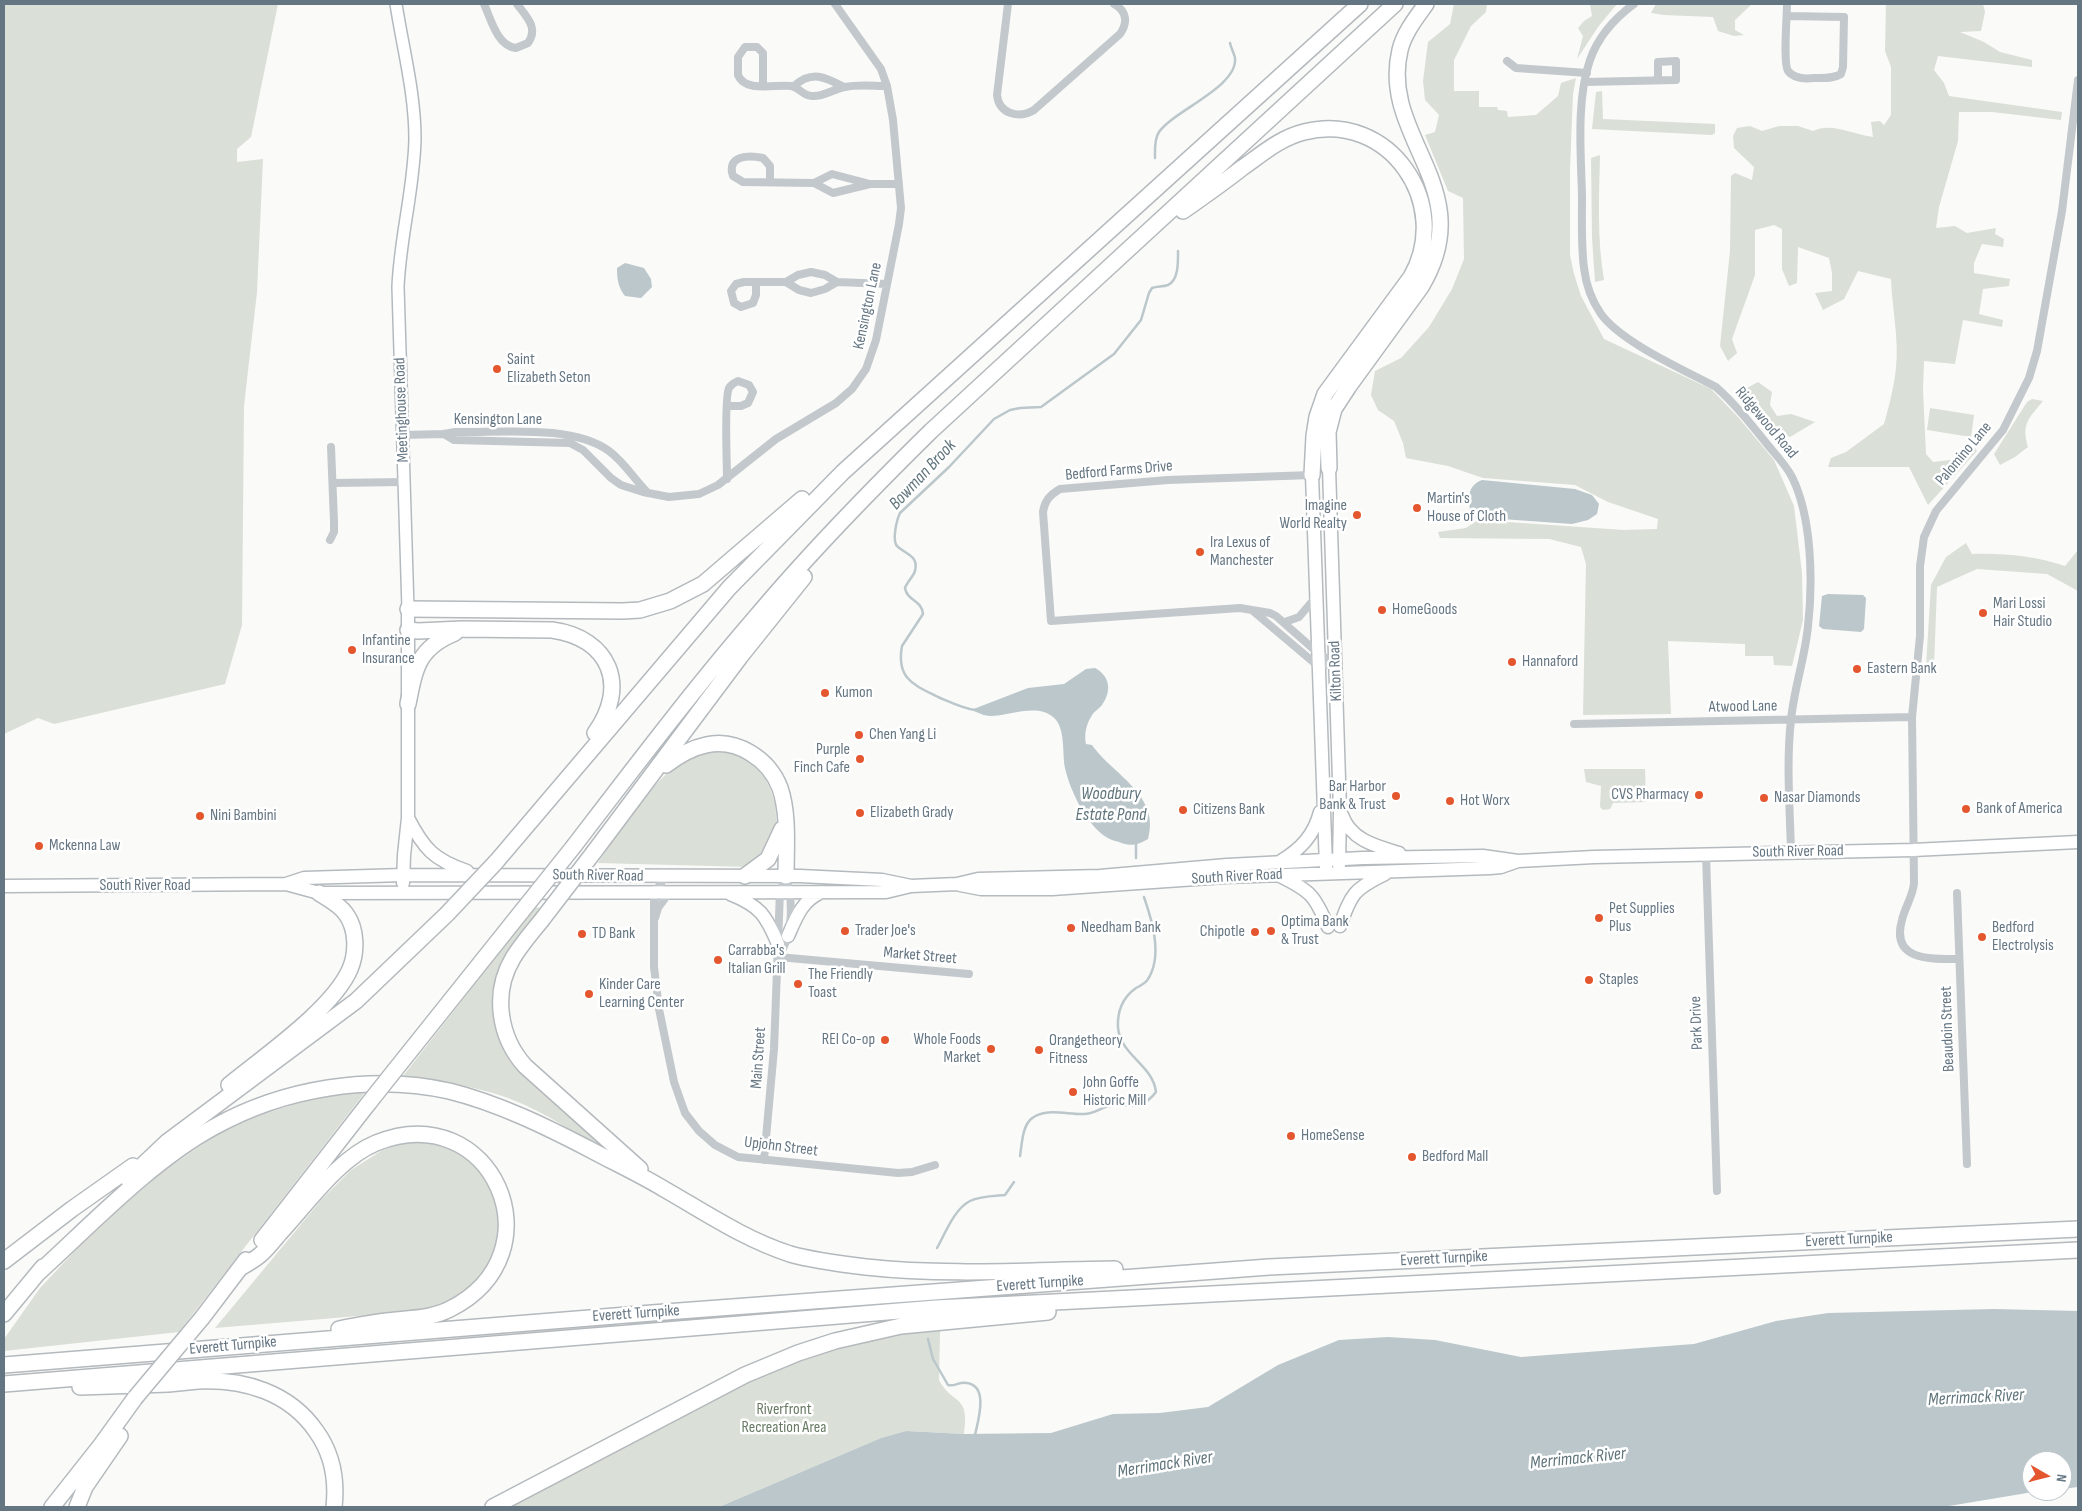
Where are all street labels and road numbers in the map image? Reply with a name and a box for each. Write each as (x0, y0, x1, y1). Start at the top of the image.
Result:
street label: Kensington Lane (849, 261, 887, 351)
street label: Meetinghouse Road (391, 357, 413, 463)
street label: Ridgewood Road (1730, 383, 1802, 463)
street label: Kensington Lane (454, 410, 542, 430)
street label: Palomino Lane (1932, 418, 1996, 490)
street label: Bedford Farms Drive (1065, 457, 1173, 485)
street label: Kilton Road (1325, 640, 1347, 702)
street label: Atwood Lane (1709, 697, 1777, 717)
street label: South River Road (1752, 842, 1844, 862)
street label: South River Road (1191, 865, 1283, 889)
street label: South River Road (552, 866, 644, 886)
street label: South River Road (99, 876, 191, 896)
street label: Market Street (882, 943, 958, 969)
street label: Beaudoin Street (1937, 986, 1959, 1072)
street label: Park Drive (1686, 996, 1708, 1050)
street label: Main Street (747, 1027, 771, 1089)
street label: Upjohn Street (743, 1133, 819, 1161)
street label: Everett Turnpike (1805, 1228, 1893, 1252)
street label: Everett Turnpike (1400, 1247, 1488, 1271)
street label: Everett Turnpike (996, 1271, 1084, 1297)
street label: Everett Turnpike (592, 1301, 680, 1327)
street label: Everett Turnpike (189, 1333, 277, 1359)

